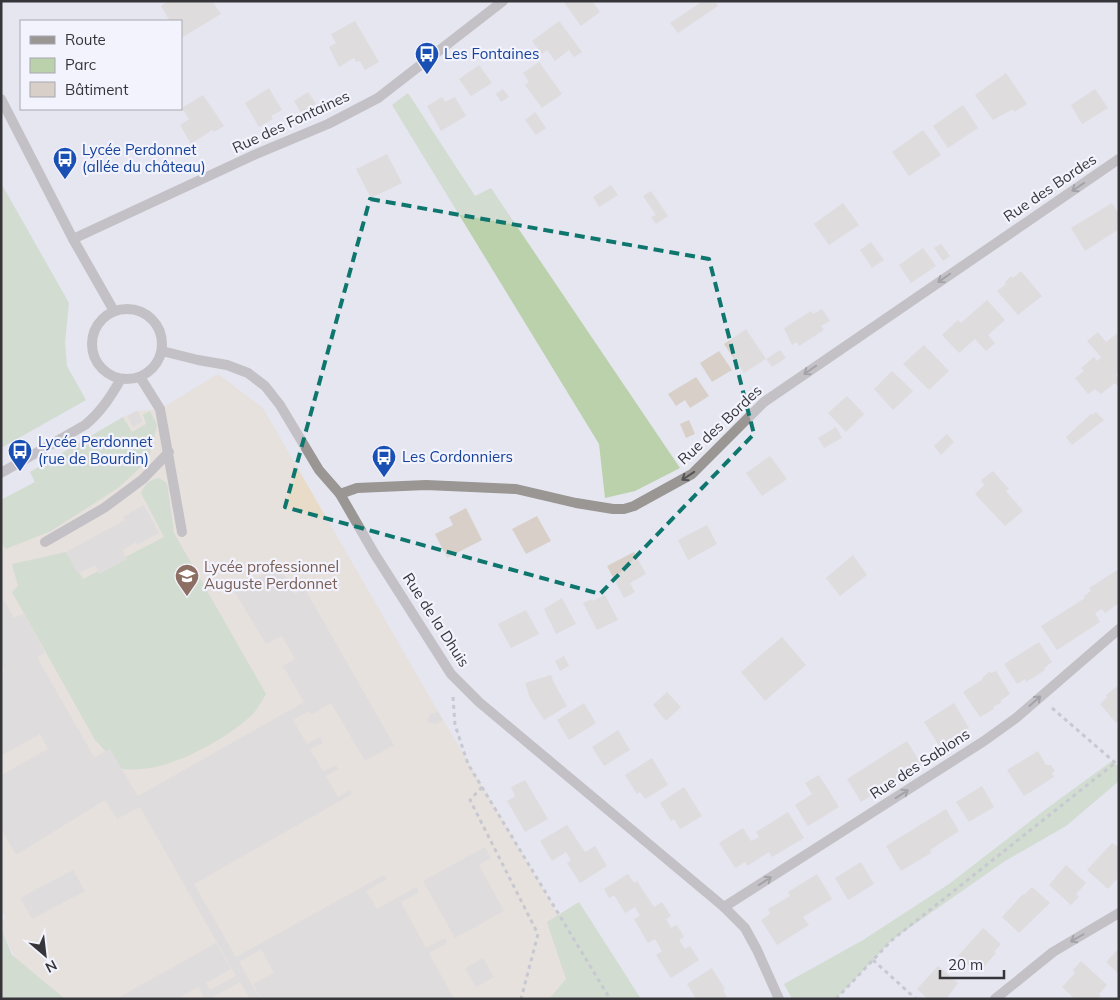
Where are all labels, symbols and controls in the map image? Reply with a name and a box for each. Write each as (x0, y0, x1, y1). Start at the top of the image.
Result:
legend (20, 20, 182, 110)
text: Route (65, 30, 106, 49)
bus stop icon: Les Fontaines (414, 41, 440, 75)
place label: Les Fontaines (444, 44, 539, 63)
text: Parc (65, 55, 96, 74)
text: Bâtiment (65, 80, 128, 99)
street label: Rue des Fontaines (229, 86, 353, 157)
place label: Lycée Perdonnet (allée du château) (82, 140, 206, 176)
bus stop icon: Lycée Perdonnet (allée du château) (52, 146, 78, 180)
street label: Rue des Bordes (999, 149, 1100, 226)
one-way arrow (1072, 182, 1086, 192)
one-way arrow (937, 273, 951, 283)
one-way arrow (803, 365, 817, 375)
street label: Rue des Bordes (674, 381, 766, 469)
place label: Lycée Perdonnet (rue de Bourdin) (38, 432, 152, 468)
bus stop icon: Lycée Perdonnet (rue de Bourdin) (7, 438, 33, 472)
bus stop icon: Les Cordonniers (371, 444, 397, 478)
place label: Les Cordonniers (402, 447, 513, 466)
one-way arrow (681, 471, 695, 481)
place label: Lycée professionnel Auguste Perdonnet (204, 557, 339, 593)
school or university icon: Lycée professionnel Auguste Perdonnet (174, 563, 200, 597)
street label: Rue de la Dhuis (399, 569, 474, 670)
one-way arrow (1029, 695, 1042, 707)
street label: Rue des Sablons (866, 724, 973, 803)
one-way arrow (894, 788, 908, 798)
one-way arrow (757, 876, 771, 886)
north arrow (20, 930, 70, 980)
one-way arrow (1071, 934, 1085, 944)
scale bar (940, 948, 1004, 980)
text: 20 m (948, 955, 983, 974)
text: N (42, 956, 60, 977)

